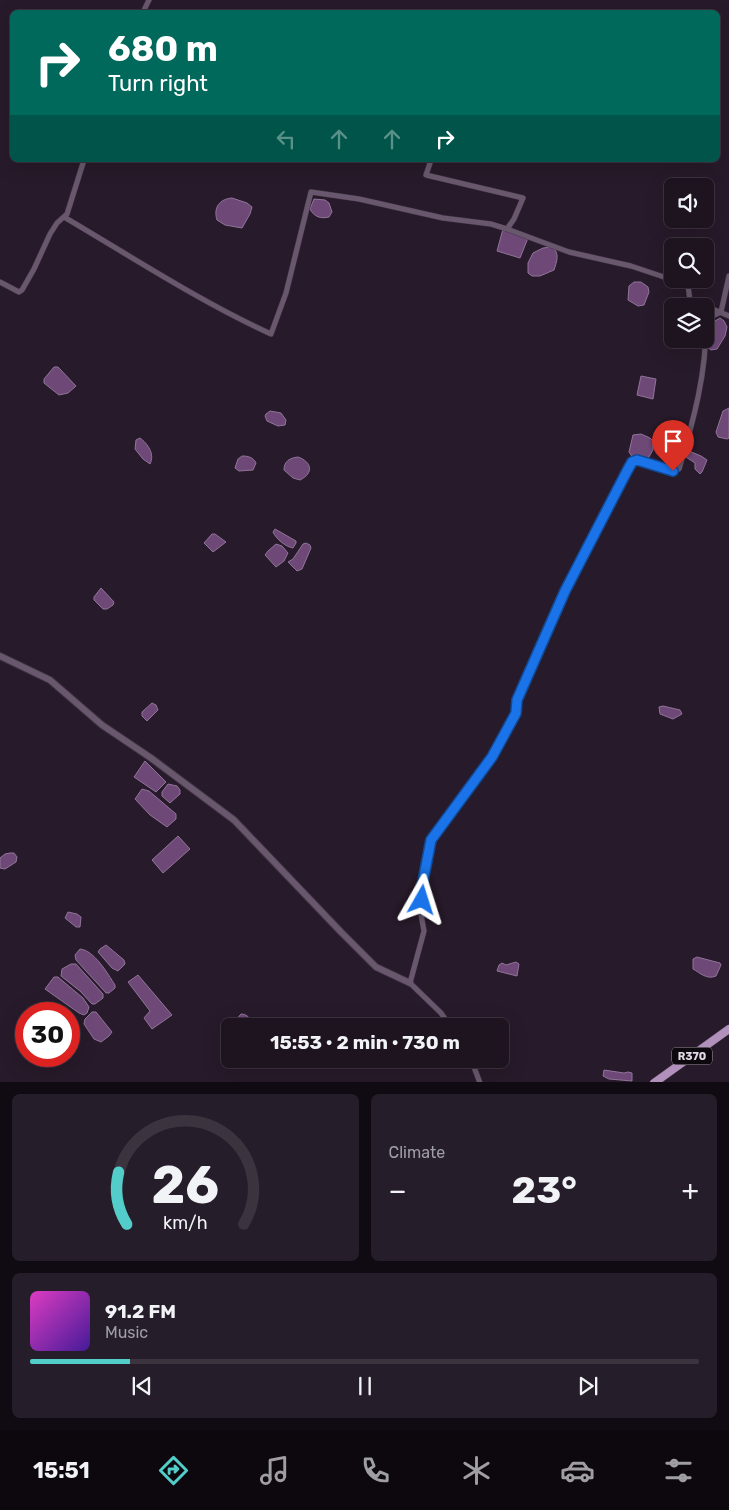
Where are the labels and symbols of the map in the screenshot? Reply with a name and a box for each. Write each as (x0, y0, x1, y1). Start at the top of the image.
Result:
pin (652, 420, 694, 471)
position arrow (395, 873, 447, 925)
speed limit sign: 30 (15, 1002, 80, 1067)
road number: R370 (672, 1048, 712, 1064)

